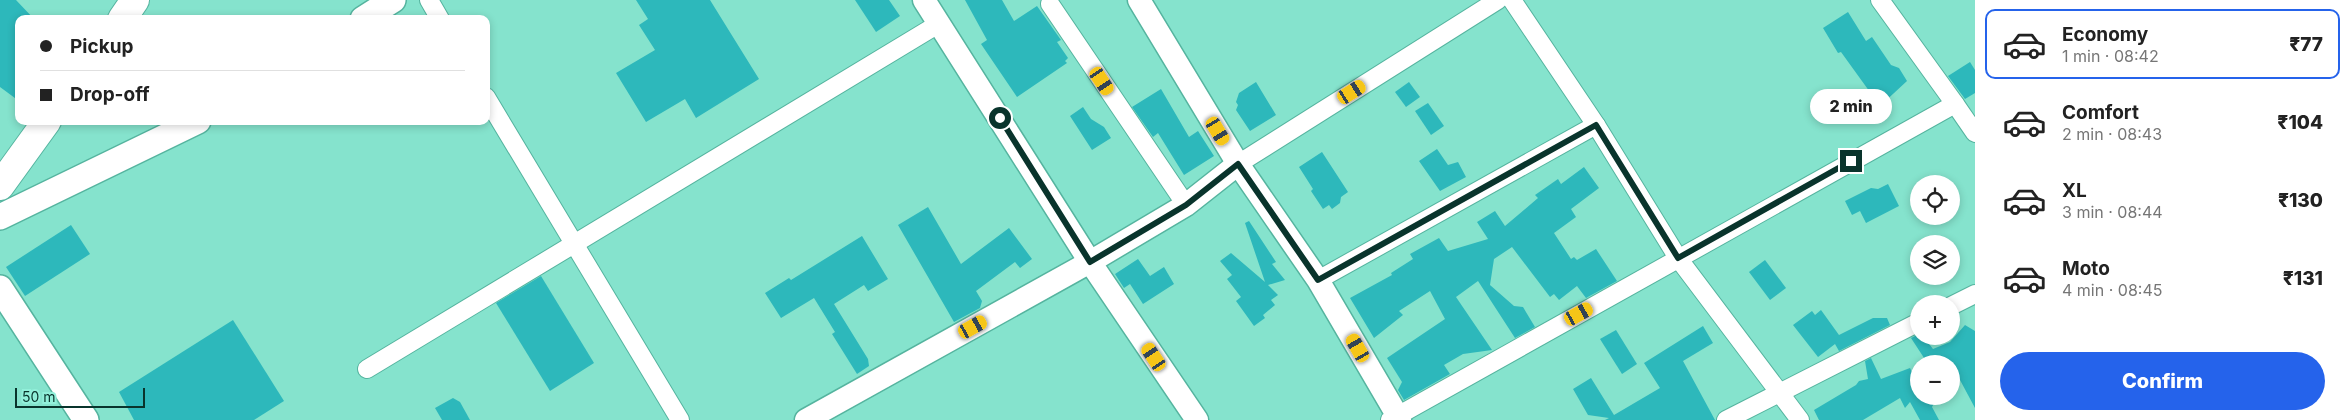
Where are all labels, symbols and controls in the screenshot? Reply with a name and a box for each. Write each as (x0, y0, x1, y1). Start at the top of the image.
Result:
icon: car (2002, 22, 2047, 67)
text: Economy (2062, 23, 2148, 46)
text: ₹77 (2289, 33, 2323, 56)
text: Pickup (70, 35, 133, 58)
text: 1 min · 08:42 (2062, 46, 2159, 66)
car (1087, 64, 1116, 98)
car (1335, 78, 1368, 106)
text: Drop-off (70, 83, 150, 106)
callout: 2 min (1810, 89, 1892, 124)
text: 2 min (1829, 96, 1873, 116)
icon: car (2002, 100, 2047, 145)
text: Comfort (2062, 101, 2139, 124)
route start (989, 107, 1011, 129)
text: ₹104 (2277, 111, 2323, 134)
car (1203, 114, 1232, 148)
text: 2 min · 08:43 (2062, 124, 2162, 144)
route end (1840, 150, 1862, 172)
map controls (1910, 175, 1960, 405)
button: locate (1910, 175, 1960, 225)
icon: car (2002, 178, 2047, 223)
text: XL (2062, 179, 2087, 202)
text: ₹130 (2278, 189, 2323, 212)
text: 3 min · 08:44 (2062, 202, 2163, 222)
button: layers (1910, 235, 1960, 285)
icon: car (2002, 256, 2047, 301)
text: Moto (2062, 257, 2110, 280)
text: ₹131 (2283, 267, 2323, 290)
text: 4 min · 08:45 (2062, 280, 2162, 300)
button: + (1910, 295, 1960, 345)
car (1562, 300, 1595, 328)
car (956, 313, 989, 341)
car (1344, 331, 1371, 365)
car (1139, 340, 1168, 374)
button: Confirm (2000, 352, 2325, 410)
button: − (1910, 355, 1960, 405)
scale bar (15, 385, 145, 408)
text: 50 m (22, 388, 56, 405)

